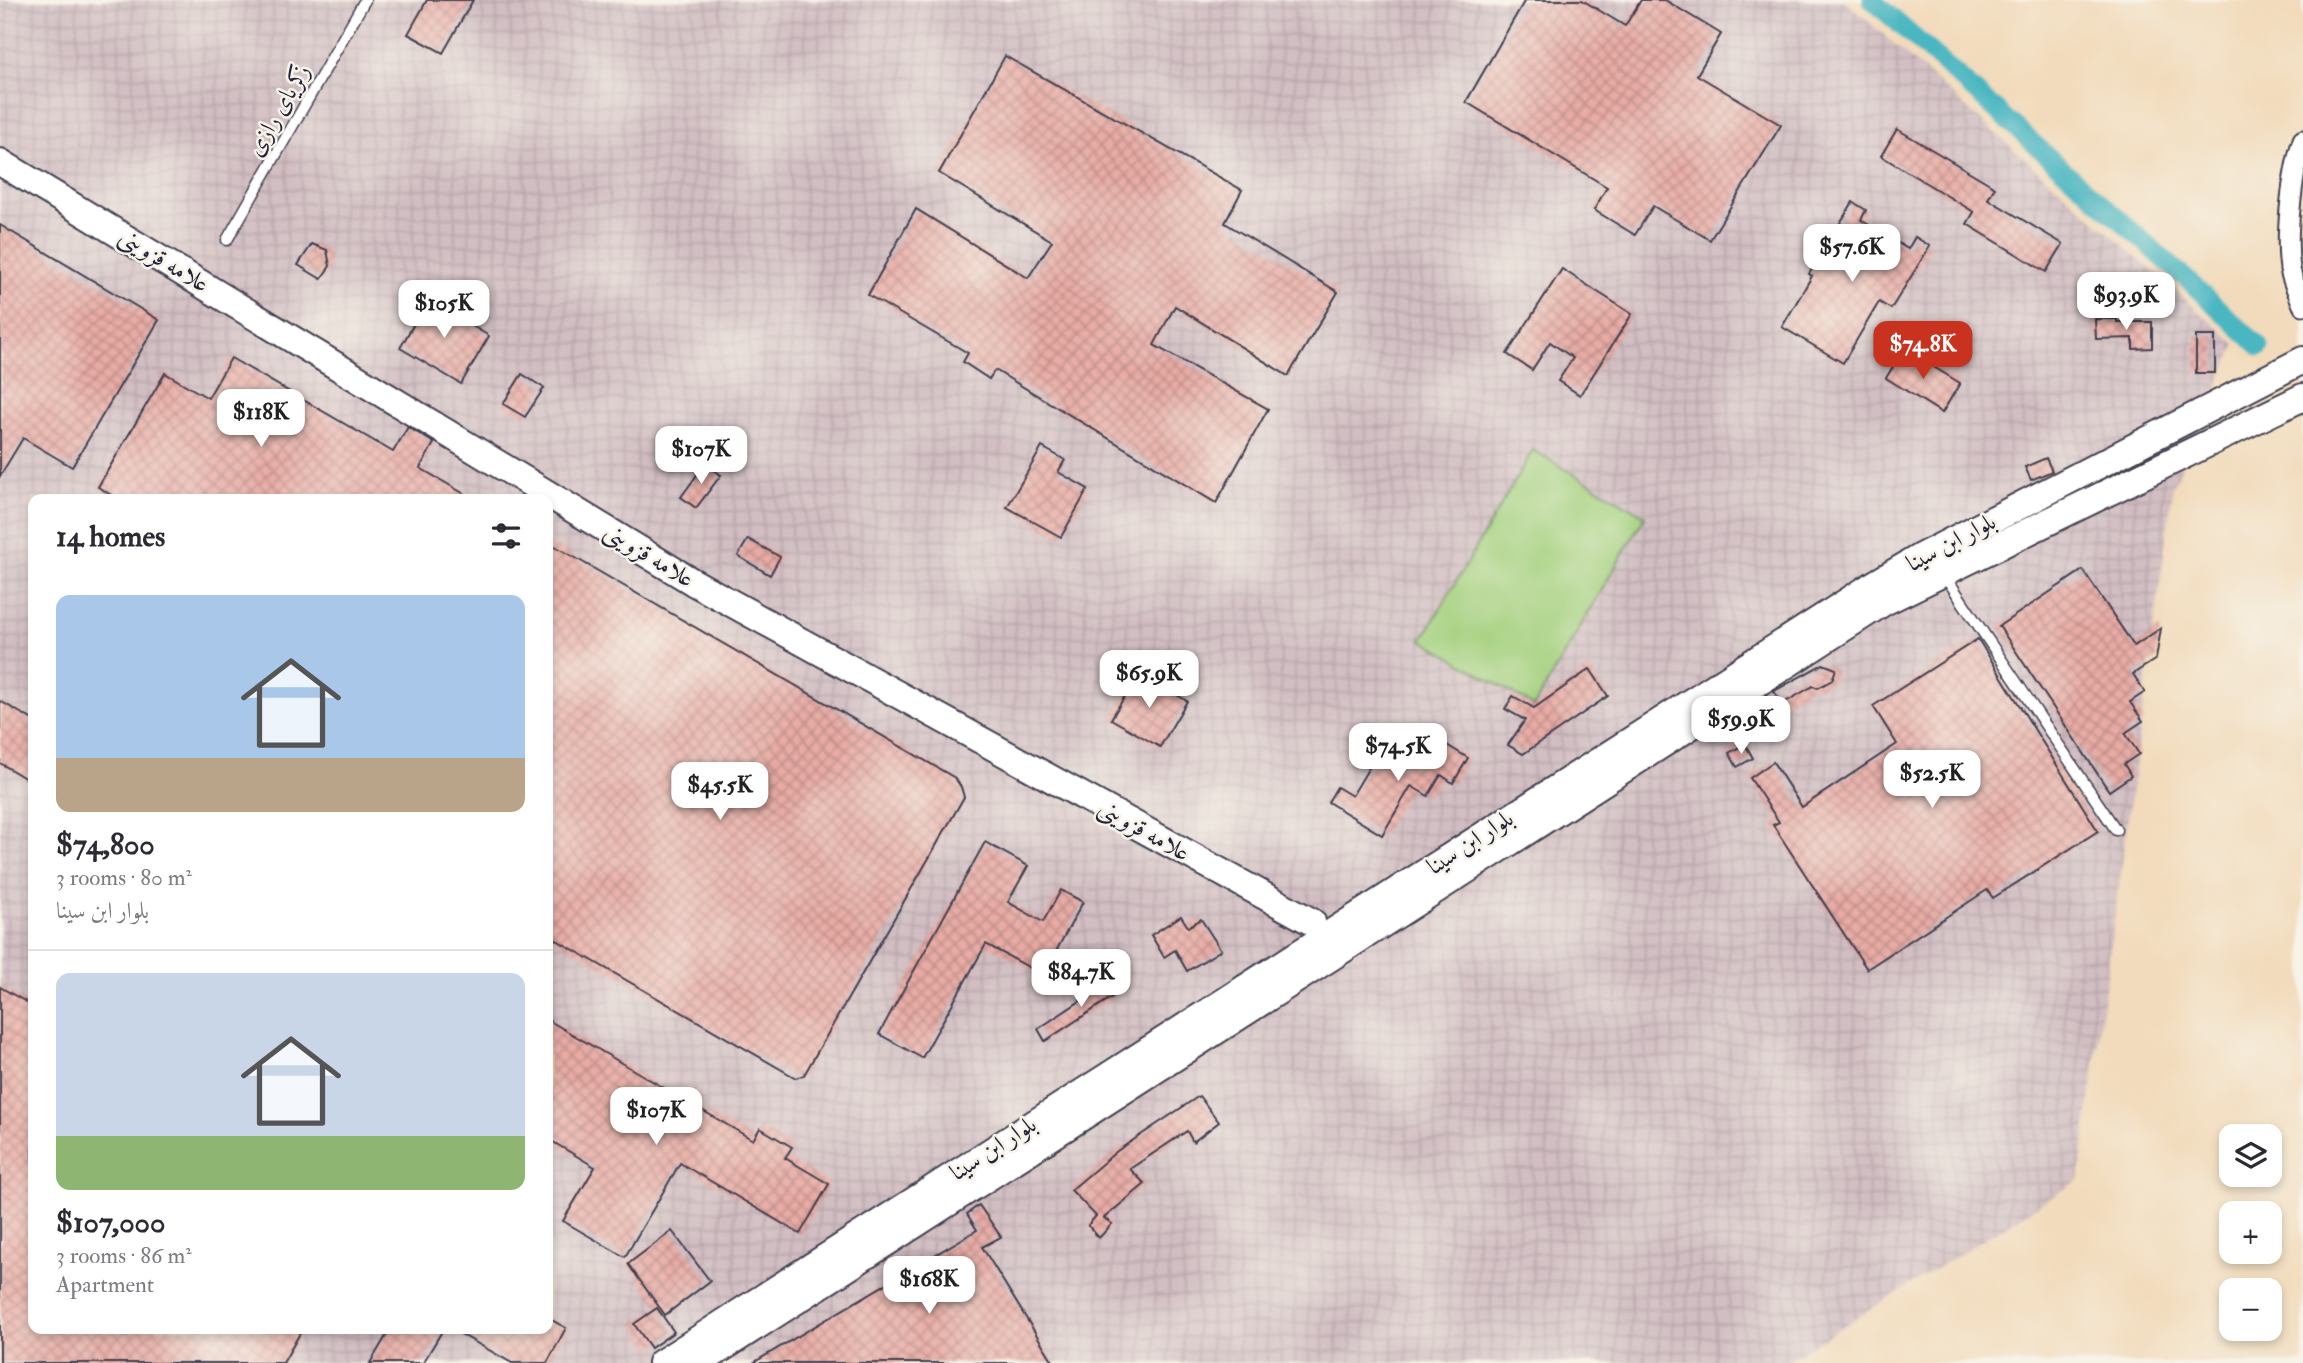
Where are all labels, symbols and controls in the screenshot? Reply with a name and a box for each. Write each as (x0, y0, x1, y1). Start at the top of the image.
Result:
street label: زکریای رازی (240, 58, 317, 162)
street label: علامه قزوینی (113, 221, 215, 300)
pin: $57.6K (1795, 224, 1909, 284)
text: $57.6K (1819, 232, 1885, 261)
pin: $93.9K (2069, 272, 2183, 332)
pin: $105K (395, 280, 493, 340)
text: $93.9K (2093, 280, 2159, 309)
text: $105K (414, 288, 474, 317)
pin: $74.8K (1866, 322, 1980, 381)
text: $74.8K (1889, 329, 1957, 358)
pin: $118K (212, 390, 310, 449)
text: $118K (233, 397, 289, 426)
pin: $107K (652, 426, 750, 486)
text: $107K (671, 434, 731, 463)
street label: بلوار ابن سینا (1901, 506, 2001, 579)
street label: علامه قزوینی (598, 516, 700, 595)
icon: filters (487, 517, 525, 555)
text: 14 homes (56, 518, 165, 555)
icon: home (228, 640, 354, 766)
pin: $65.9K (1092, 650, 1206, 710)
text: $65.9K (1116, 658, 1182, 687)
pin: $59.9K (1684, 696, 1798, 756)
text: $59.9K (1707, 704, 1775, 733)
pin: $74.5K (1341, 724, 1455, 783)
text: $74.5K (1365, 731, 1431, 760)
pin: $52.5K (1875, 750, 1989, 810)
text: $52.5K (1900, 758, 1964, 787)
pin: $45.5K (663, 762, 777, 822)
text: $45.5K (687, 770, 753, 799)
street label: علامه قزوینی (1092, 792, 1195, 868)
street label: بلوار ابن سینا (1421, 803, 1519, 882)
text: $74,800 (56, 826, 155, 863)
text: 3 rooms · 80 m² (56, 863, 192, 892)
text: بلوار ابن سینا (56, 896, 149, 925)
pin: $84.7K (1024, 950, 1138, 1009)
text: $84.7K (1048, 957, 1114, 986)
icon: home (228, 1018, 354, 1144)
pin: $107K (607, 1088, 705, 1147)
text: $107K (626, 1095, 686, 1124)
street label: بلوار ابن سینا (944, 1109, 1042, 1188)
map controls (2219, 1124, 2282, 1341)
button: layers (2219, 1124, 2282, 1187)
button: + (2219, 1201, 2282, 1264)
text: $107,000 (56, 1204, 165, 1241)
text: 3 rooms · 86 m² (56, 1241, 192, 1270)
pin: $168K (880, 1256, 978, 1316)
text: $168K (899, 1264, 959, 1293)
text: Apartment (56, 1270, 154, 1299)
button: − (2219, 1278, 2282, 1341)

